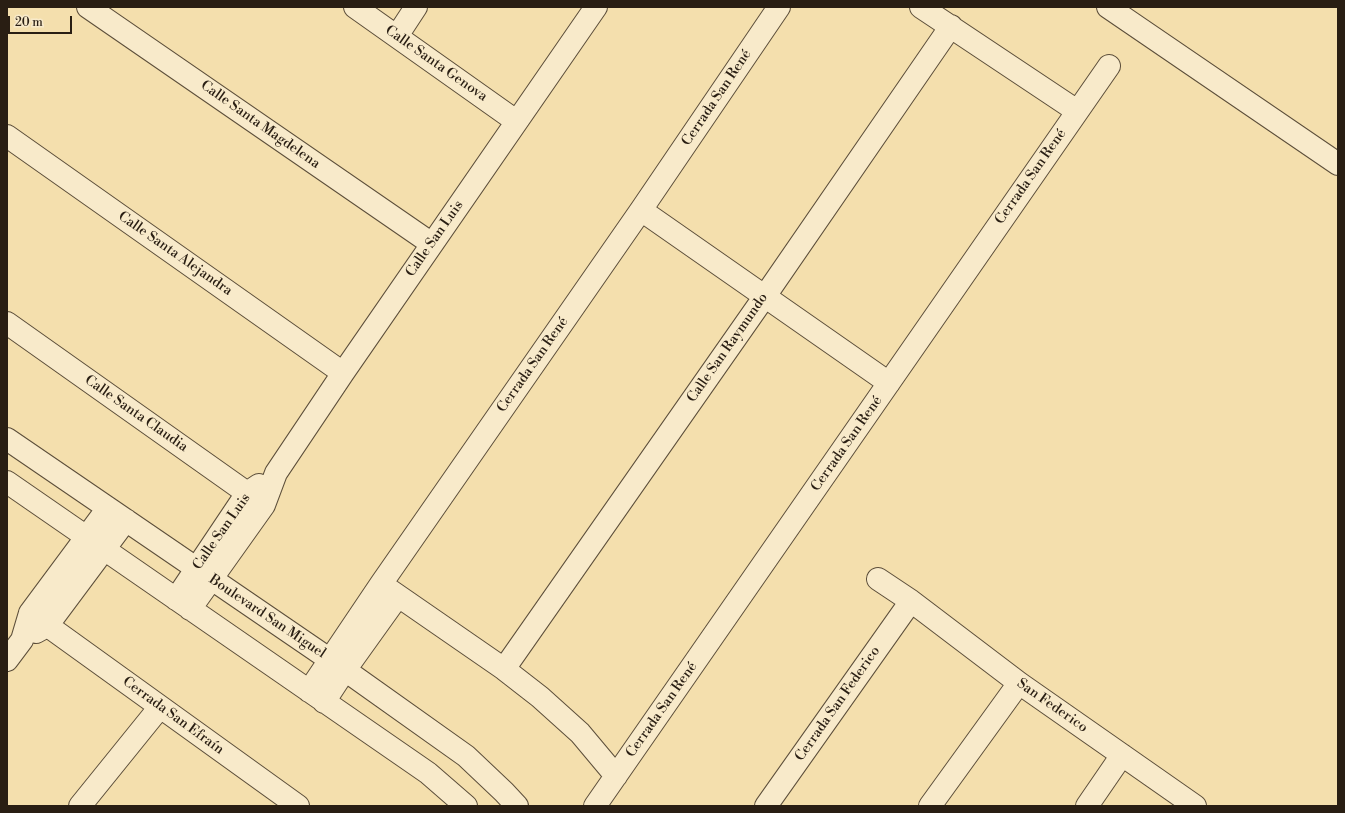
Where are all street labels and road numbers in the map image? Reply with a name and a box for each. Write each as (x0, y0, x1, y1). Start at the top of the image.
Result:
street label: Calle Santa Genova (382, 22, 490, 106)
street label: Cerrada San René (679, 47, 755, 149)
street label: Calle Santa Magdelena (197, 77, 323, 173)
street label: Cerrada San René (992, 126, 1070, 228)
street label: Calle San Luis (403, 198, 467, 280)
street label: Calle Santa Alejandra (115, 208, 235, 300)
street label: Calle San Raymundo (684, 290, 772, 406)
street label: Cerrada San René (494, 314, 572, 416)
street label: Calle Santa Claudia (81, 372, 191, 456)
street label: Cerrada San René (808, 393, 886, 495)
street label: Calle San Luis (190, 491, 254, 573)
street label: Boulevard San Miguel (205, 572, 329, 662)
street label: Cerrada San Federico (792, 643, 884, 765)
street label: Cerrada San René (623, 659, 701, 761)
street label: Cerrada San Efraín (119, 674, 227, 758)
street label: San Federico (1013, 675, 1091, 737)

